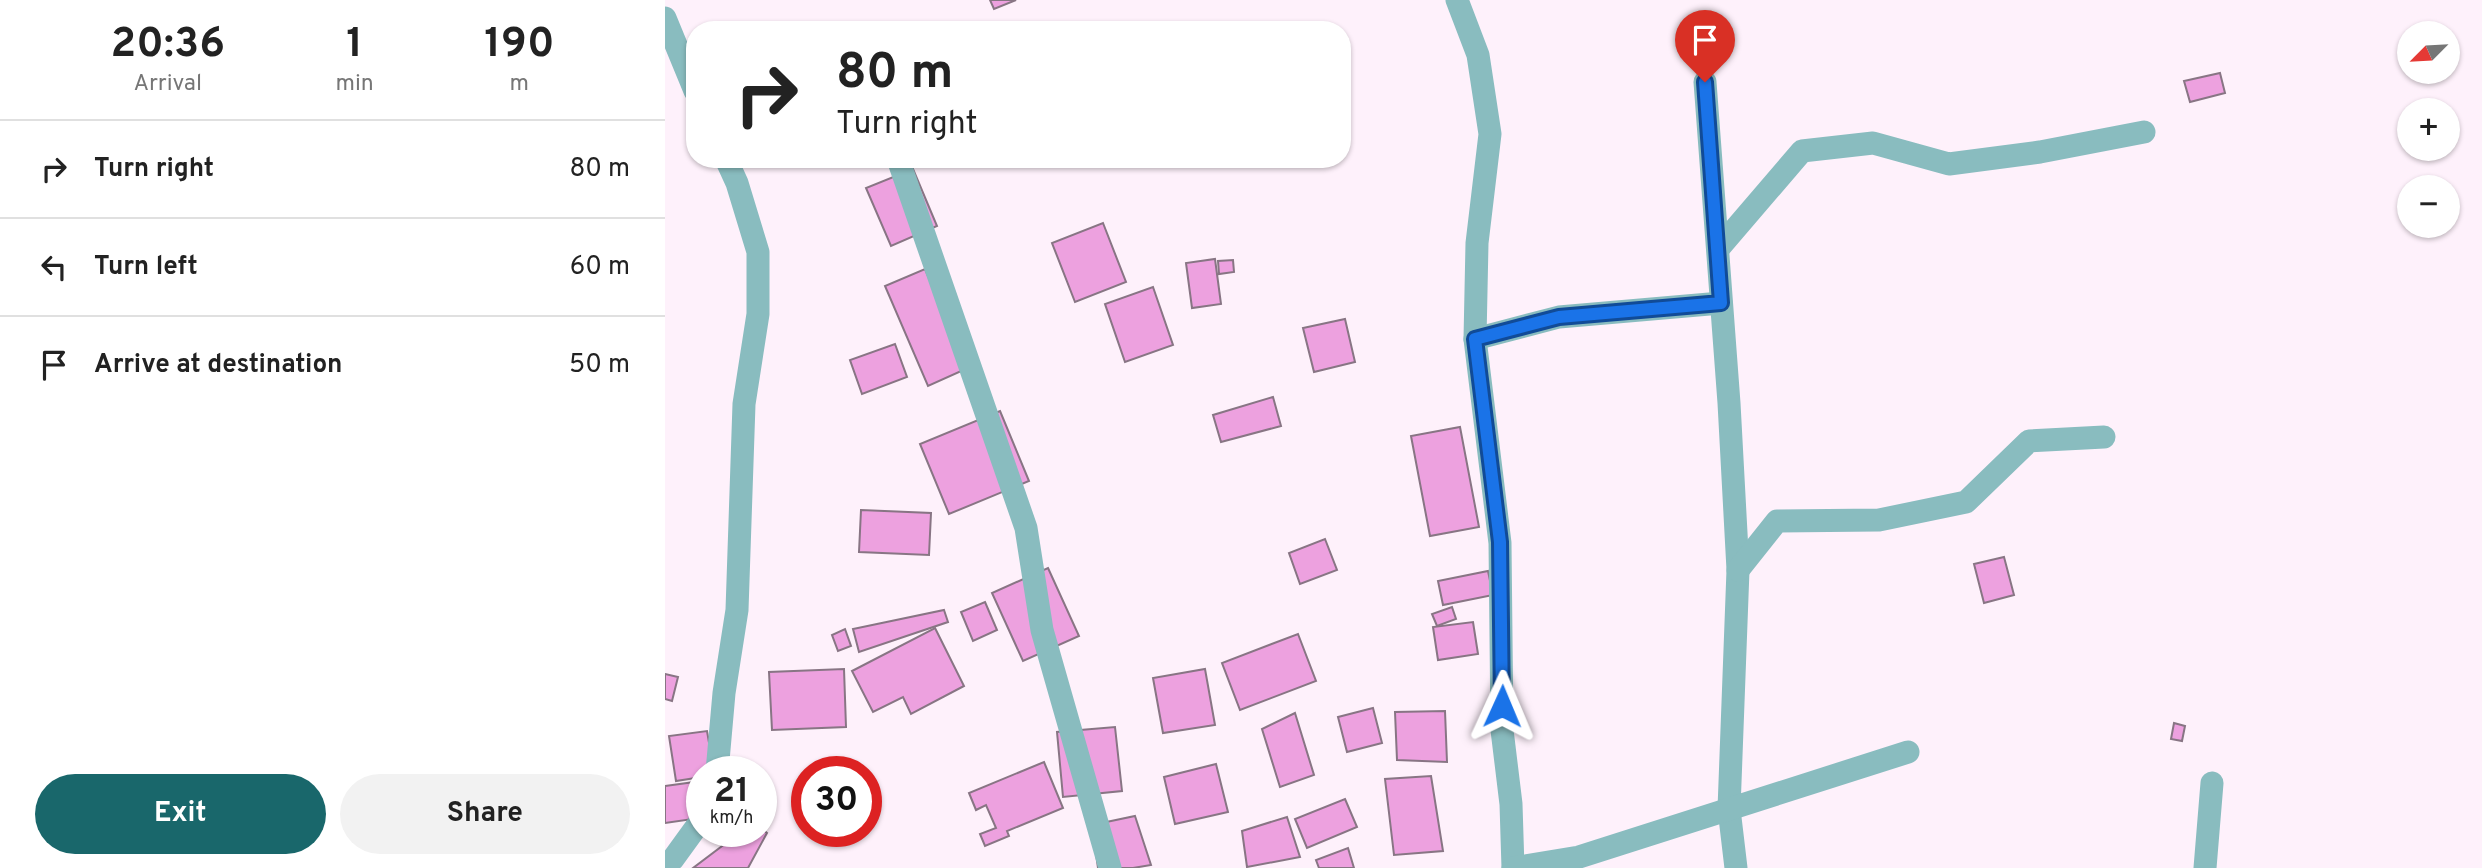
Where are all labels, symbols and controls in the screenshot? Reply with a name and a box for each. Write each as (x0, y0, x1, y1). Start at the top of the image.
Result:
pin (1675, 10, 1735, 82)
text: 20:36 (110, 19, 225, 72)
text: 1 (346, 19, 363, 72)
text: 190 (484, 19, 555, 72)
icon: arrive (1686, 21, 1724, 59)
north arrow (2397, 21, 2461, 84)
map controls (2397, 21, 2460, 238)
text: 80 m (836, 44, 953, 106)
icon: right (721, 49, 812, 140)
text: Arrival (133, 70, 202, 99)
text: min (335, 70, 374, 99)
text: m (510, 70, 529, 99)
button: + (2397, 98, 2460, 161)
text: Turn right (836, 105, 978, 145)
icon: right (35, 150, 73, 188)
text: Turn right (94, 153, 214, 186)
text: 80 m (570, 153, 630, 186)
button: − (2397, 175, 2460, 238)
icon: left (35, 248, 73, 286)
text: Turn left (94, 251, 198, 284)
text: 60 m (570, 251, 630, 284)
icon: arrive (35, 346, 73, 384)
text: Arrive at destination (94, 349, 342, 382)
text: 50 m (569, 349, 630, 382)
position arrow (1465, 669, 1539, 743)
speed limit sign: 30 (791, 756, 882, 847)
text: 21 (714, 770, 749, 814)
button: Exit (35, 774, 326, 854)
button: Share (340, 774, 630, 854)
text: km/h (710, 807, 753, 830)

